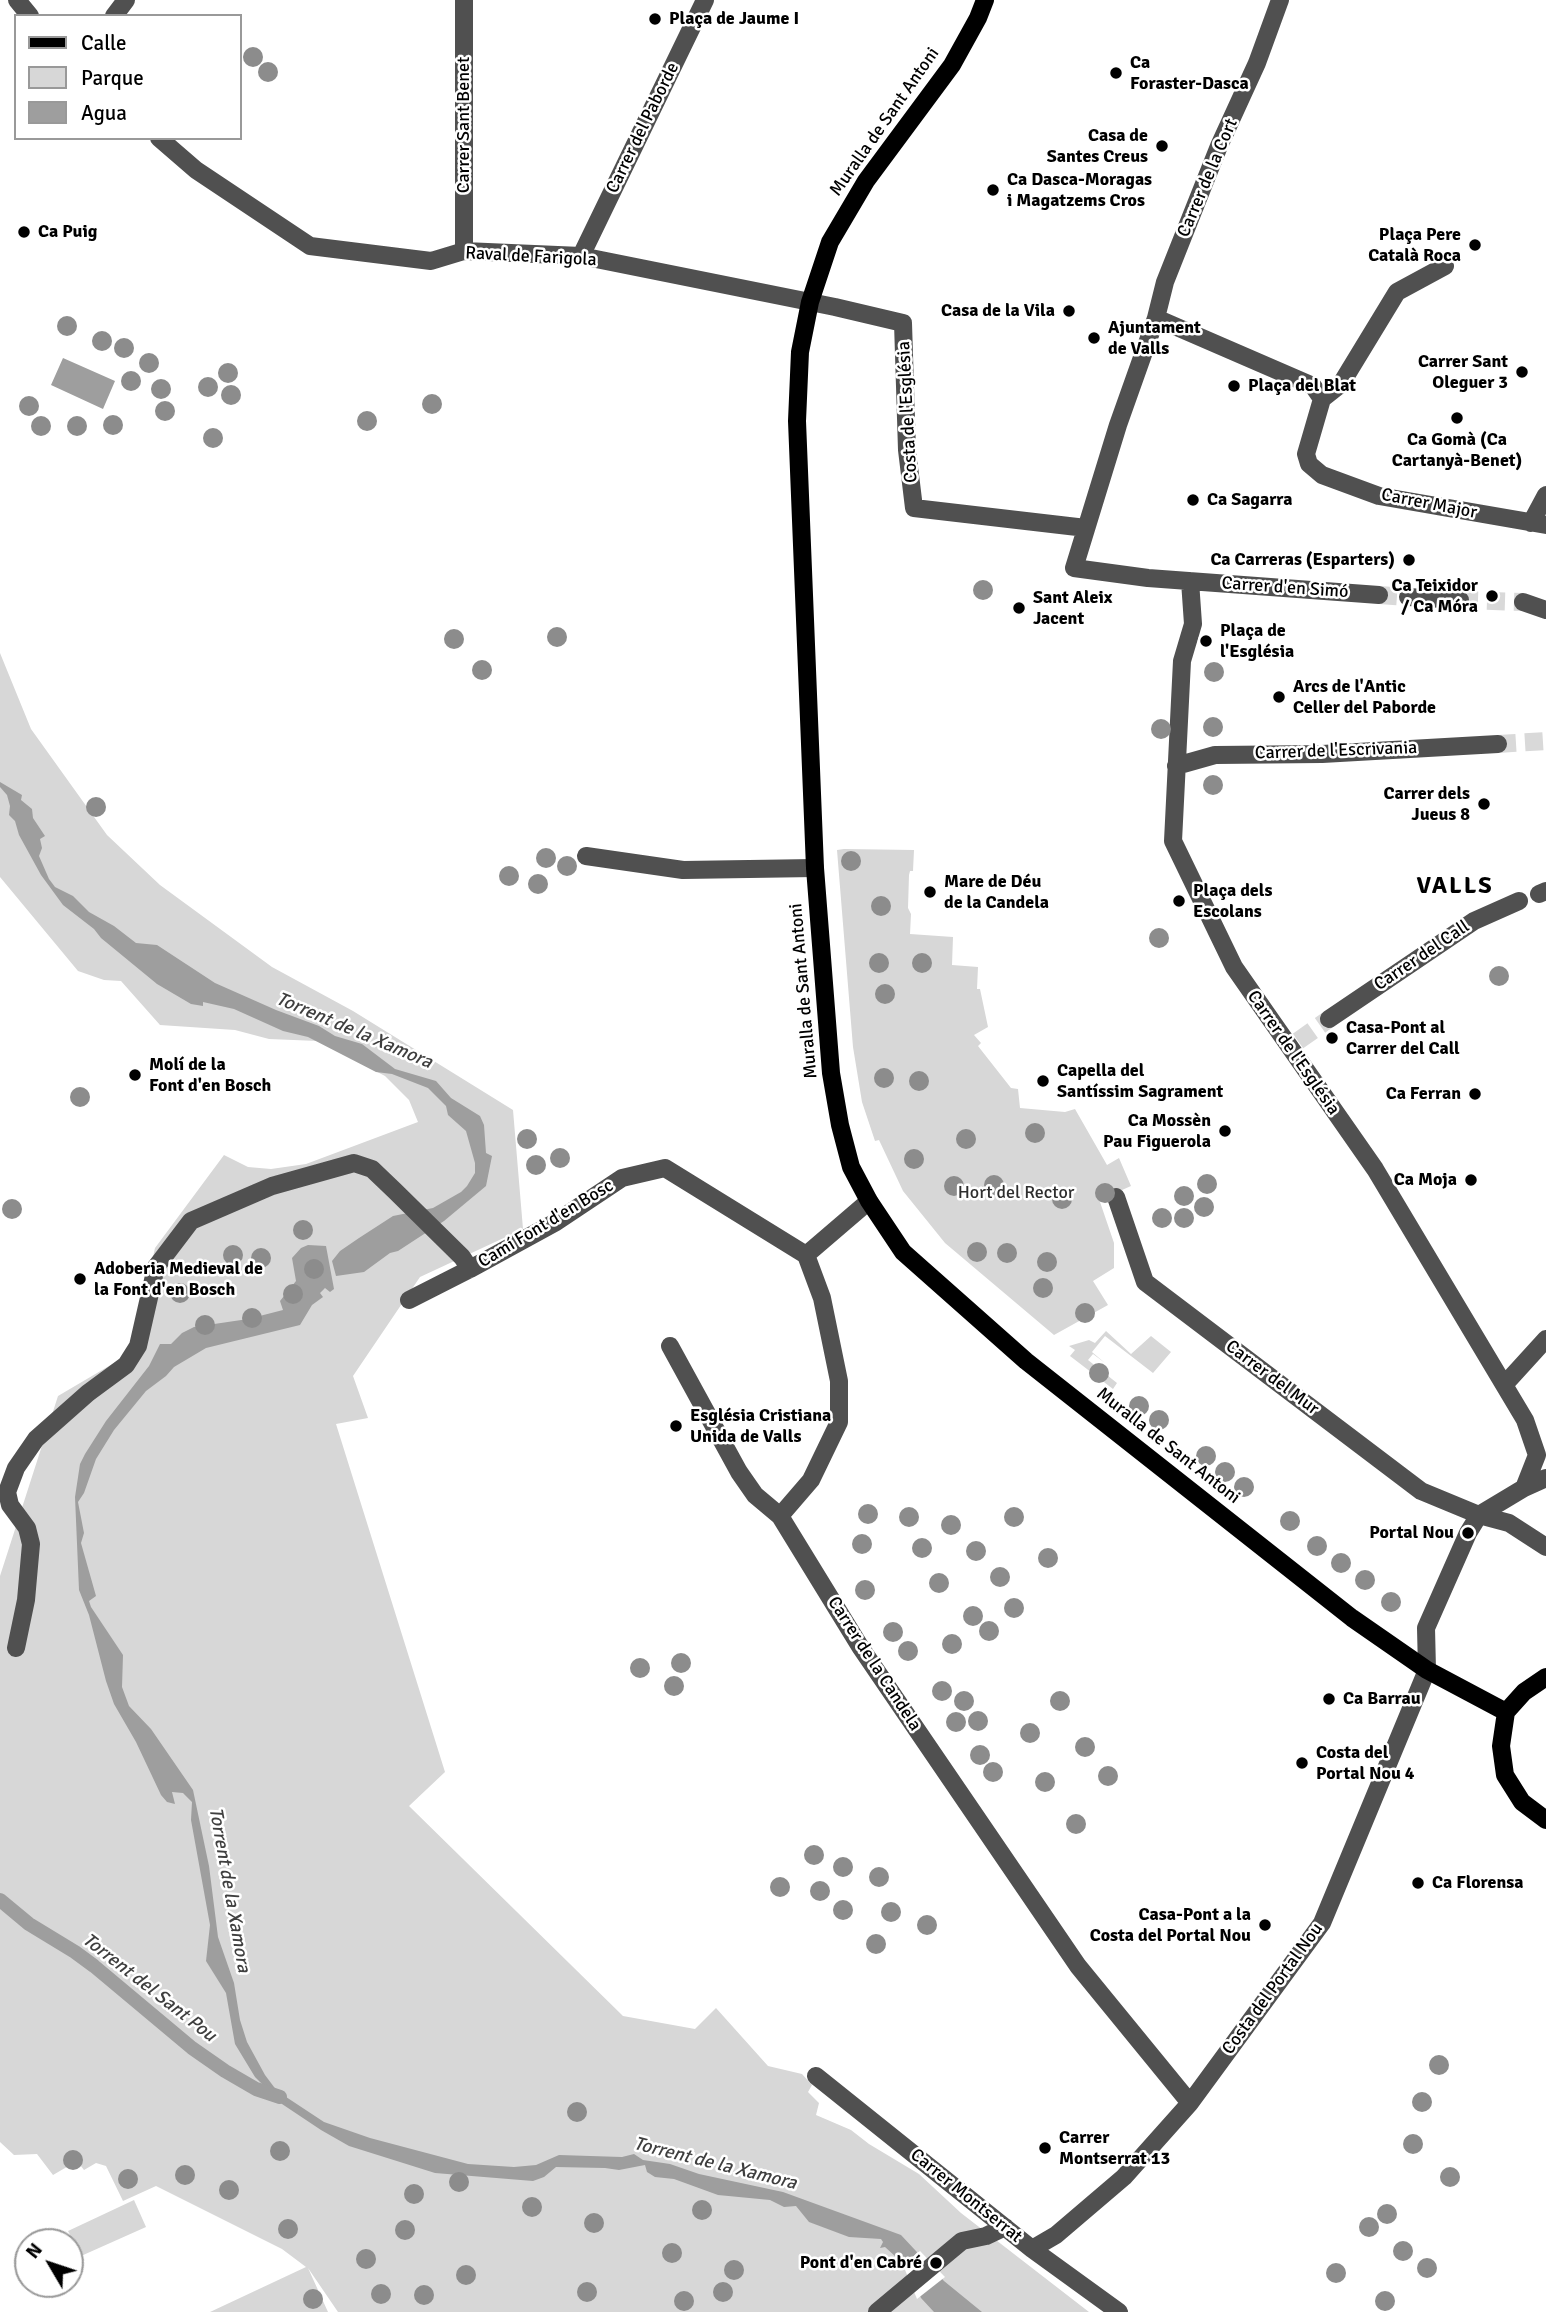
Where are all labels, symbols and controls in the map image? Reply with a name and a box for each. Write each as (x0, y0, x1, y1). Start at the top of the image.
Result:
place label: Plaça de Jaume I (669, 8, 799, 30)
marker: Plaça de Jaume I (647, 11, 663, 27)
legend (14, 14, 242, 140)
text: Calle (81, 30, 127, 56)
street label: Muralla de Sant Antoni (826, 44, 944, 200)
place label: Ca Foraster-Dasca (1130, 52, 1249, 94)
street label: Carrer Sant Benet (453, 57, 475, 193)
street label: Carrer del Paborde (602, 59, 684, 197)
text: Parque (81, 65, 144, 91)
marker: Ca Foraster-Dasca (1108, 65, 1124, 81)
text: Agua (81, 100, 127, 126)
street label: Carrer de la Cort (1173, 115, 1243, 241)
place label: Casa de Santes Creus (1047, 125, 1148, 168)
marker: Casa de Santes Creus (1154, 138, 1170, 154)
place label: Ca Dasca-Moragas i Magatzems Cros (1007, 169, 1152, 212)
marker: Ca Dasca-Moragas i Magatzems Cros (985, 182, 1001, 198)
place label: Ca Puig (38, 221, 97, 243)
marker: Ca Puig (16, 224, 32, 240)
place label: Plaça Pere Català Roca (1368, 224, 1461, 266)
marker: Plaça Pere Català Roca (1467, 237, 1483, 253)
street label: Raval de Farigola (465, 243, 597, 271)
place label: Casa de la Vila (941, 300, 1055, 322)
marker: Casa de la Vila (1061, 303, 1077, 319)
place label: Ajuntament de Valls (1108, 317, 1201, 360)
marker: Ajuntament de Valls (1086, 330, 1102, 346)
street label: Costa de l'Església (894, 341, 922, 483)
place label: Carrer Sant Oleguer 3 (1418, 351, 1508, 394)
marker: Carrer Sant Oleguer 3 (1514, 364, 1530, 380)
place label: Plaça del Blat (1248, 375, 1356, 397)
marker: Plaça del Blat (1226, 378, 1242, 394)
marker: Ca Gomà (Ca Cartanyà-Benet) (1449, 410, 1465, 426)
place label: Ca Gomà (Ca Cartanyà-Benet) (1392, 429, 1522, 472)
street label: Carrer Major (1379, 484, 1479, 524)
place label: Ca Sagarra (1207, 489, 1293, 511)
marker: Ca Sagarra (1185, 492, 1201, 508)
place label: Ca Carreras (Esparters) (1210, 549, 1395, 571)
marker: Ca Carreras (Esparters) (1401, 552, 1417, 568)
street label: Carrer d'en Simó (1221, 573, 1349, 603)
place label: Ca Teixidor / Ca Móra (1392, 575, 1478, 618)
place label: Sant Aleix Jacent (1033, 587, 1113, 630)
marker: Ca Teixidor / Ca Móra (1484, 588, 1500, 604)
marker: Sant Aleix Jacent (1011, 600, 1027, 616)
place label: Plaça de l'Església (1220, 620, 1294, 662)
marker: Plaça de l'Església (1198, 633, 1214, 649)
place label: Arcs de l'Antic Celler del Paborde (1293, 676, 1436, 718)
marker: Arcs de l'Antic Celler del Paborde (1271, 689, 1287, 705)
street label: Carrer de l'Escrivania (1254, 737, 1418, 765)
place label: Carrer dels Jueus 8 (1384, 783, 1470, 826)
marker: Carrer dels Jueus 8 (1476, 796, 1492, 812)
place label: Mare de Déu de la Candela (944, 871, 1049, 914)
district label: VALLS (1417, 873, 1493, 901)
place label: Plaça dels Escolans (1193, 880, 1272, 922)
marker: Mare de Déu de la Candela (922, 884, 938, 900)
marker: Plaça dels Escolans (1171, 893, 1187, 909)
street label: Muralla de Sant Antoni (786, 902, 822, 1080)
street label: Carrer del Call (1370, 916, 1474, 996)
street label: Carrer de l'Església (1242, 987, 1344, 1119)
water label: Torrent de la Xamora (273, 988, 435, 1074)
place label: Casa-Pont al Carrer del Call (1346, 1017, 1460, 1060)
marker: Casa-Pont al Carrer del Call (1324, 1030, 1340, 1046)
place label: Molí de la Font d'en Bosch (149, 1054, 271, 1096)
place label: Capella del Santíssim Sagrament (1057, 1060, 1223, 1102)
marker: Molí de la Font d'en Bosch (127, 1067, 143, 1083)
marker: Capella del Santíssim Sagrament (1035, 1073, 1051, 1089)
place label: Ca Ferran (1386, 1083, 1461, 1105)
marker: Ca Ferran (1467, 1086, 1483, 1102)
place label: Ca Mossèn Pau Figuerola (1103, 1110, 1211, 1152)
marker: Ca Mossèn Pau Figuerola (1217, 1123, 1233, 1139)
place label: Ca Moja (1394, 1169, 1457, 1191)
marker: Ca Moja (1463, 1172, 1479, 1188)
street label: Camí Font d'en Bosc (474, 1175, 618, 1273)
park label: Hort del Rector (958, 1182, 1074, 1204)
place label: Adoberia Medieval de la Font d'en Bosch (94, 1258, 263, 1300)
marker: Adoberia Medieval de la Font d'en Bosch (72, 1271, 88, 1287)
street label: Carrer del Mur (1221, 1336, 1323, 1420)
street label: Muralla de Sant Antoni (1092, 1383, 1244, 1509)
place label: Església Cristiana Unida de Valls (690, 1405, 831, 1448)
marker: Església Cristiana Unida de Valls (668, 1418, 684, 1434)
place label: Portal Nou (1369, 1522, 1454, 1544)
marker: Portal Nou (1460, 1525, 1476, 1541)
street label: Carrer de la Candela (822, 1593, 926, 1735)
place label: Ca Barrau (1343, 1688, 1421, 1710)
marker: Ca Barrau (1321, 1691, 1337, 1707)
place label: Costa del Portal Nou 4 (1316, 1742, 1414, 1784)
marker: Costa del Portal Nou 4 (1294, 1755, 1310, 1771)
water label: Torrent de la Xamora (203, 1806, 255, 1974)
place label: Ca Florensa (1432, 1872, 1523, 1894)
marker: Ca Florensa (1410, 1875, 1426, 1891)
place label: Casa-Pont a la Costa del Portal Nou (1090, 1904, 1251, 1946)
marker: Casa-Pont a la Costa del Portal Nou (1257, 1917, 1273, 1933)
street label: Costa del Portal Nou (1218, 1919, 1328, 2059)
water label: Torrent del Sant Pou (78, 1929, 220, 2047)
place label: Carrer Montserrat 13 (1059, 2127, 1170, 2170)
water label: Torrent de la Xamora (631, 2133, 799, 2195)
marker: Carrer Montserrat 13 (1037, 2140, 1053, 2156)
street label: Carrer Montserrat (906, 2144, 1026, 2248)
north arrow (14, 2228, 84, 2298)
text: N (21, 2238, 48, 2264)
place label: Pont d'en Cabré (800, 2252, 922, 2274)
marker: Pont d'en Cabré (928, 2255, 944, 2271)

